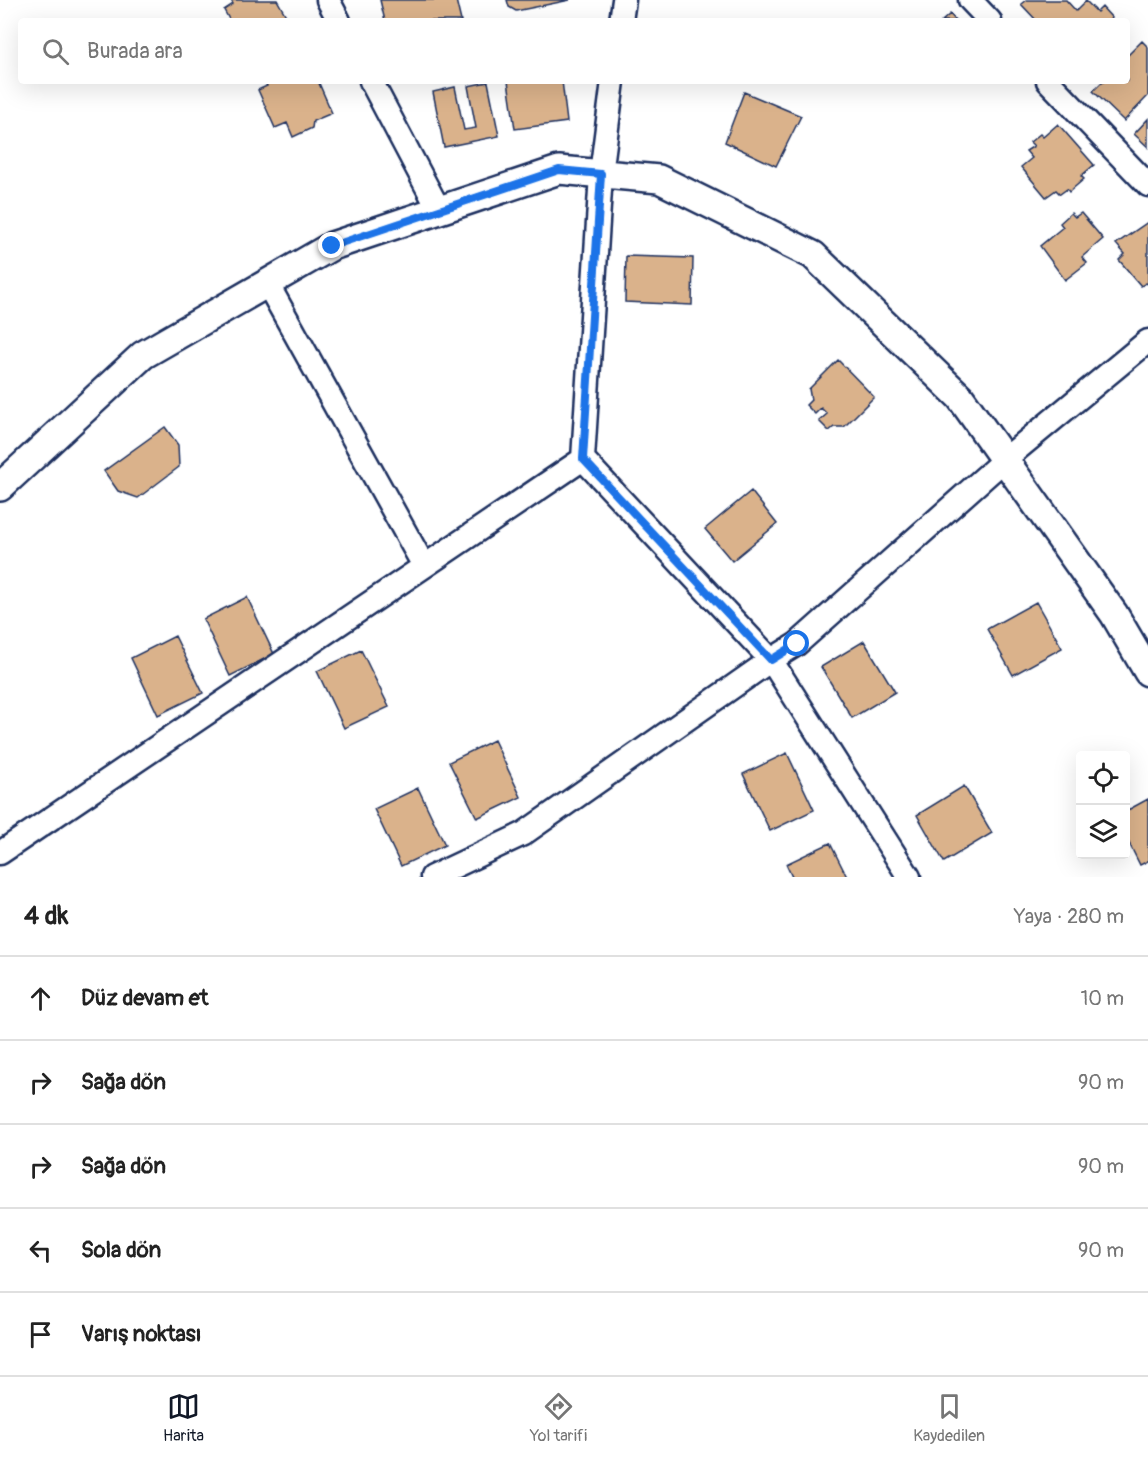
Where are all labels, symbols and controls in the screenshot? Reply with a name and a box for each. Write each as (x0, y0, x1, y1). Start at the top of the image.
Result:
search box (18, 18, 1130, 84)
icon: search (39, 35, 72, 68)
text: Burada ara (87, 37, 183, 65)
route end (318, 232, 344, 258)
route start (783, 630, 809, 656)
map controls (1076, 751, 1130, 859)
button: locate (1076, 751, 1130, 805)
button: layers (1076, 805, 1130, 859)
text: 4 dk (24, 900, 68, 932)
text: Yaya · 280 m (1014, 904, 1124, 929)
icon: ahead (24, 982, 57, 1015)
text: Düz devam et (81, 984, 208, 1012)
text: 10 m (1080, 986, 1124, 1011)
icon: right (24, 1066, 57, 1099)
text: Sağa dön (81, 1068, 166, 1096)
text: 90 m (1078, 1070, 1124, 1095)
icon: right (24, 1150, 57, 1183)
text: Sağa dön (81, 1152, 166, 1180)
text: 90 m (1078, 1154, 1124, 1179)
icon: left (24, 1234, 57, 1267)
text: Sola dön (81, 1236, 161, 1264)
text: 90 m (1078, 1238, 1124, 1263)
icon: arrive (24, 1318, 57, 1351)
text: Varış noktası (81, 1320, 202, 1348)
tab: Harita (163, 1390, 204, 1446)
tab: Yol tarifi (530, 1390, 587, 1446)
tab: Kaydedilen (913, 1390, 985, 1446)

